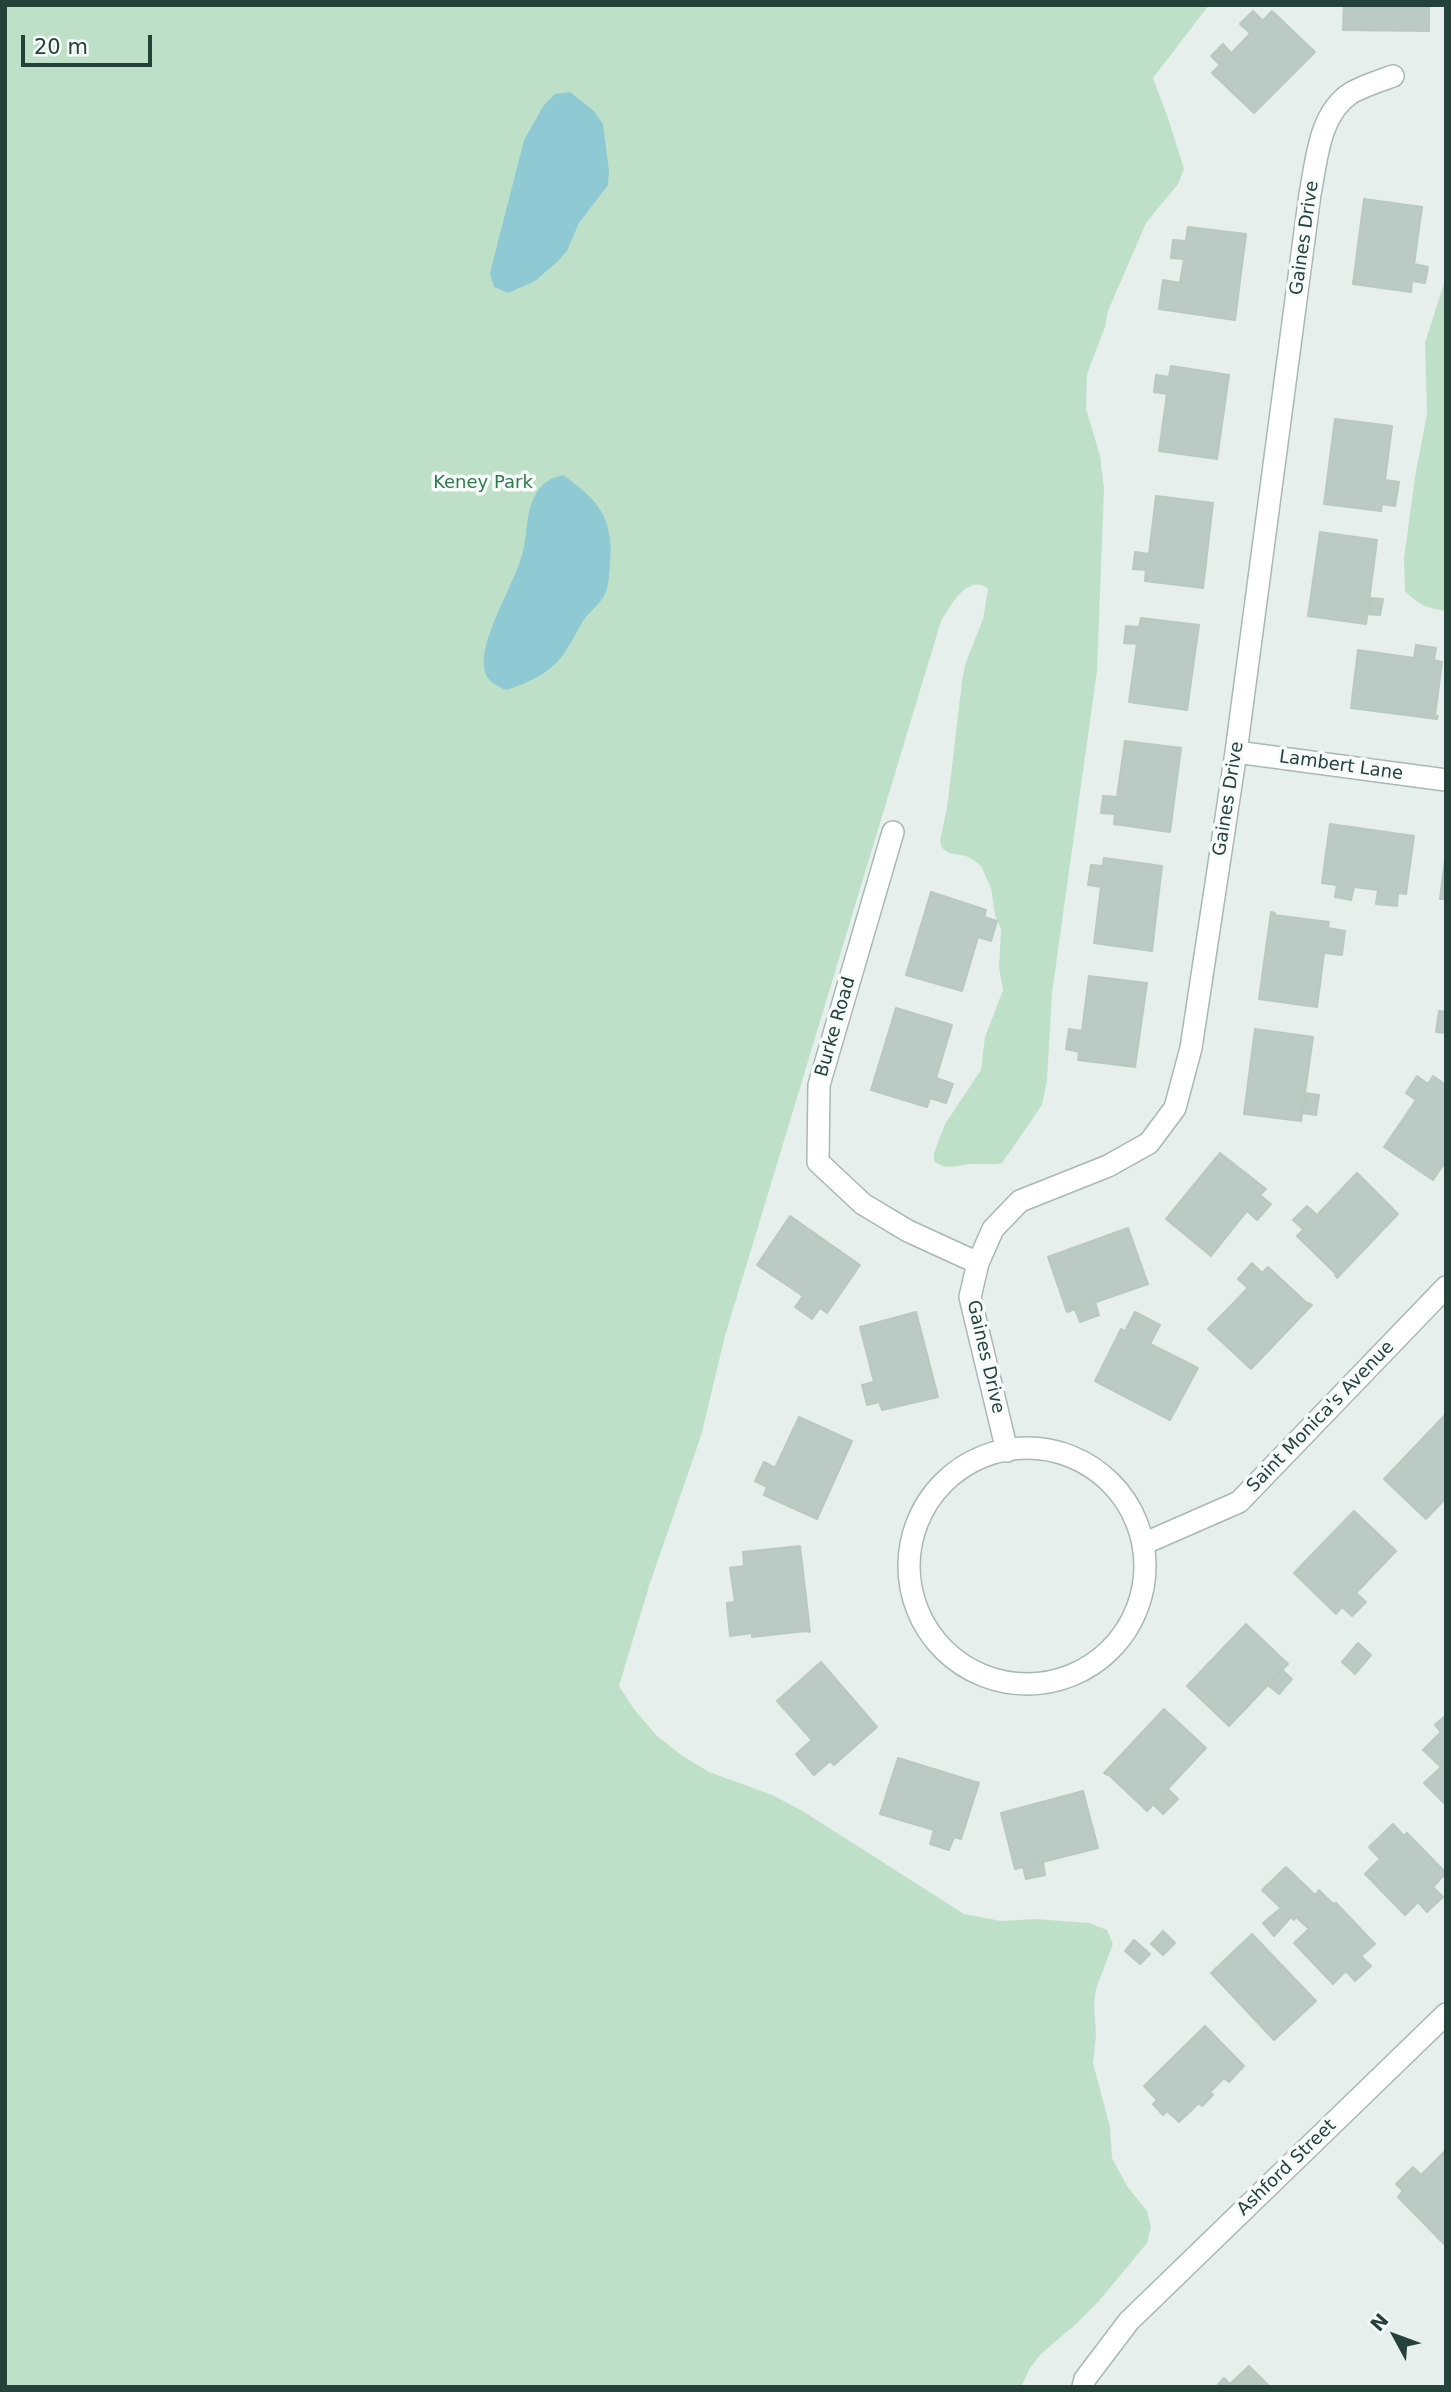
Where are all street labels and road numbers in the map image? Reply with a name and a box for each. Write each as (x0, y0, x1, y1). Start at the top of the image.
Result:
street label: Gaines Drive (1286, 179, 1324, 297)
street label: Gaines Drive (1209, 740, 1249, 858)
street label: Lambert Lane (1278, 747, 1404, 785)
street label: Burke Road (811, 975, 861, 1079)
street label: Gaines Drive (961, 1298, 1009, 1416)
street label: Saint Monica's Avenue (1243, 1337, 1399, 1497)
street label: Ashford Street (1233, 2115, 1341, 2221)

